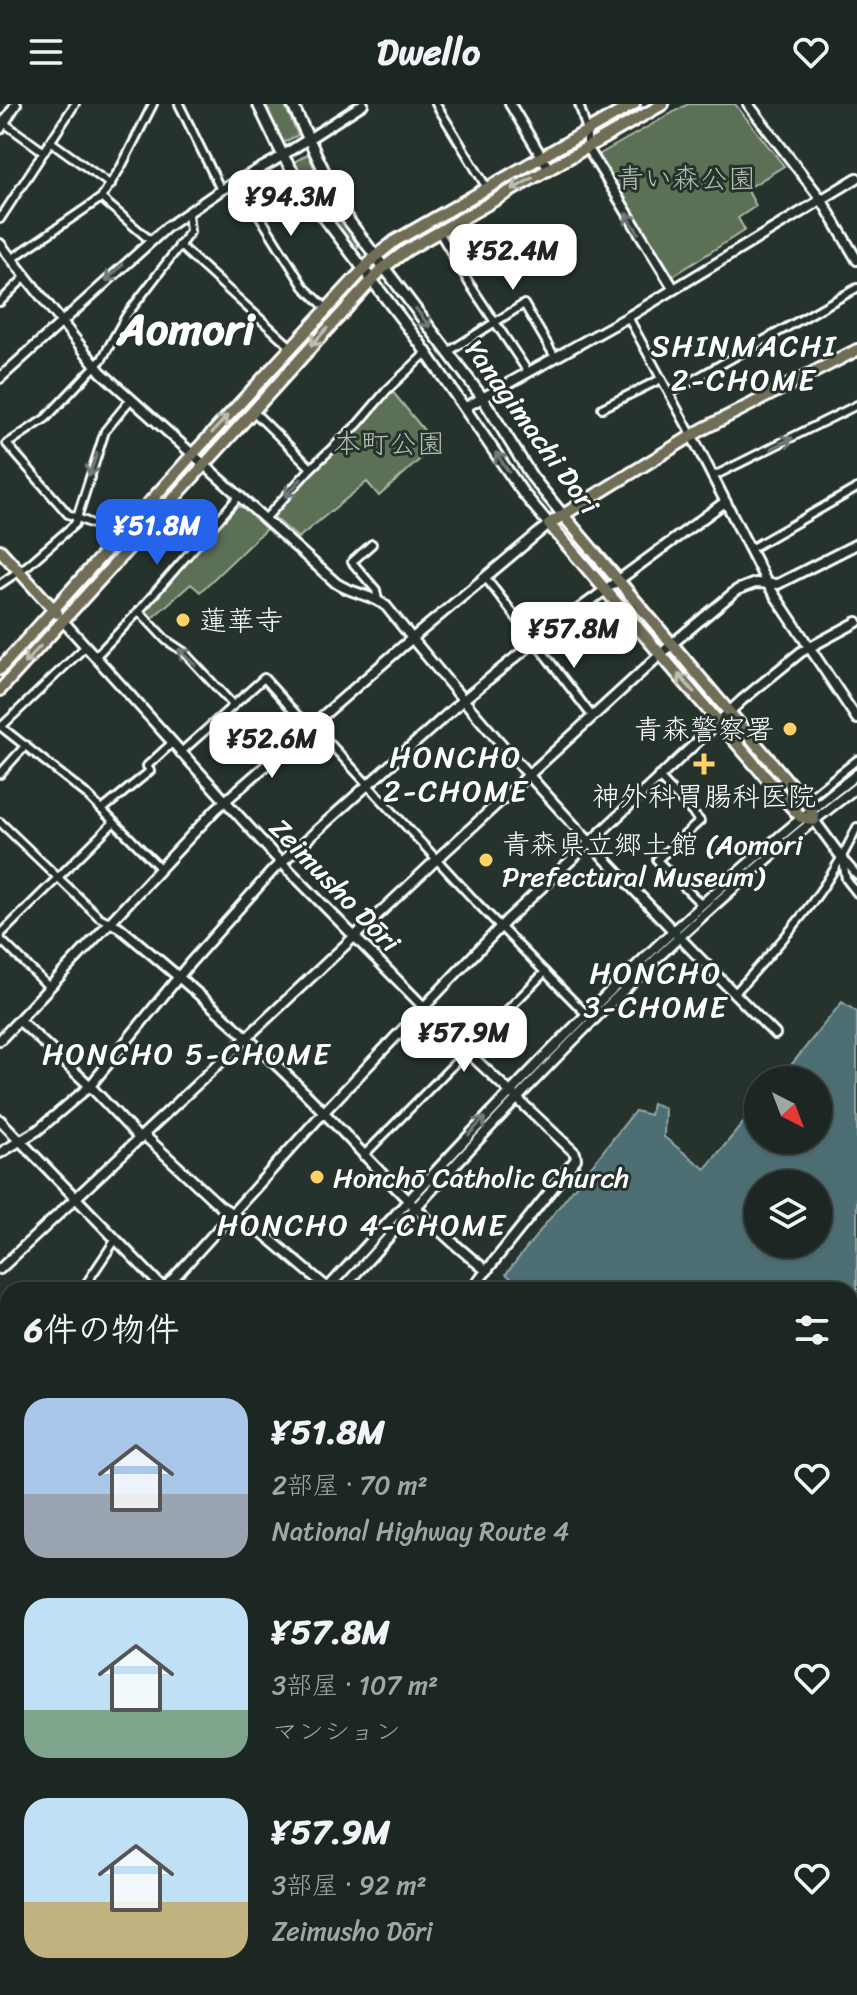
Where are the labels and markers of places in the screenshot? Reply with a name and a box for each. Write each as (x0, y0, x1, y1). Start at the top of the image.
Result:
pin: ¥94.3M (226, 170, 356, 238)
pin: ¥52.4M (448, 224, 578, 292)
pin: ¥51.8M (92, 499, 222, 567)
place label: 蓮華寺 (199, 596, 283, 645)
pin: ¥57.8M (509, 602, 639, 670)
marker: 蓮華寺 (174, 611, 192, 629)
place label: 青森警察署 (634, 705, 774, 754)
pin: ¥52.6M (207, 712, 337, 780)
marker: 青森警察署 (781, 720, 799, 738)
marker: 神外科胃腸科医院 (693, 753, 715, 775)
place label: 神外科胃腸科医院 (592, 772, 816, 821)
place label: 青森県立郷土館 (Aomori Prefectural Museum) (502, 820, 804, 901)
marker: 青森県立郷土館 (Aomori Prefectural Museum) (477, 851, 495, 869)
pin: ¥57.9M (399, 1006, 529, 1074)
place label: Honchō Catholic Church (333, 1153, 629, 1202)
marker: Honchō Catholic Church (308, 1168, 326, 1186)

